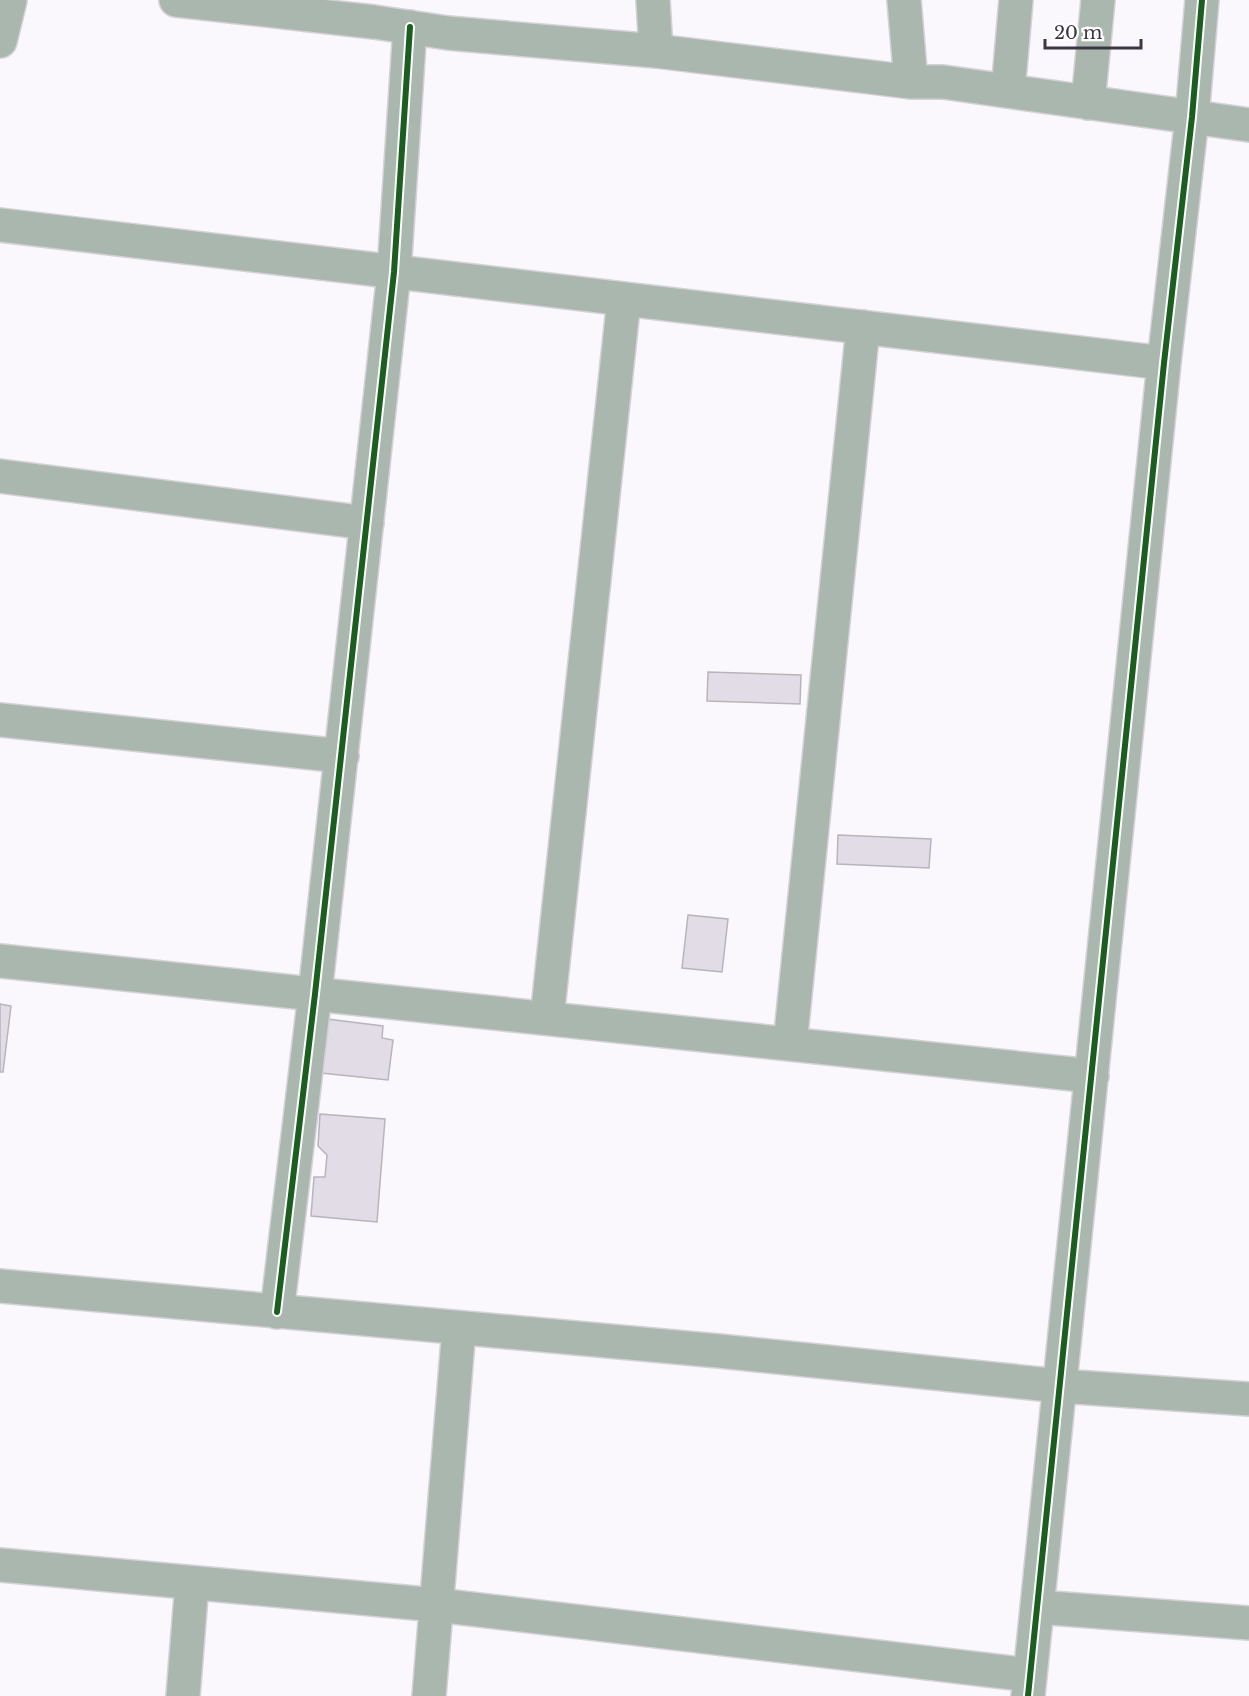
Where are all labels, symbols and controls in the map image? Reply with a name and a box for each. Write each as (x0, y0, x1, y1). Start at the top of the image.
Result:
scale bar (1045, 12, 1141, 50)
text: 20 m (1054, 22, 1102, 44)

